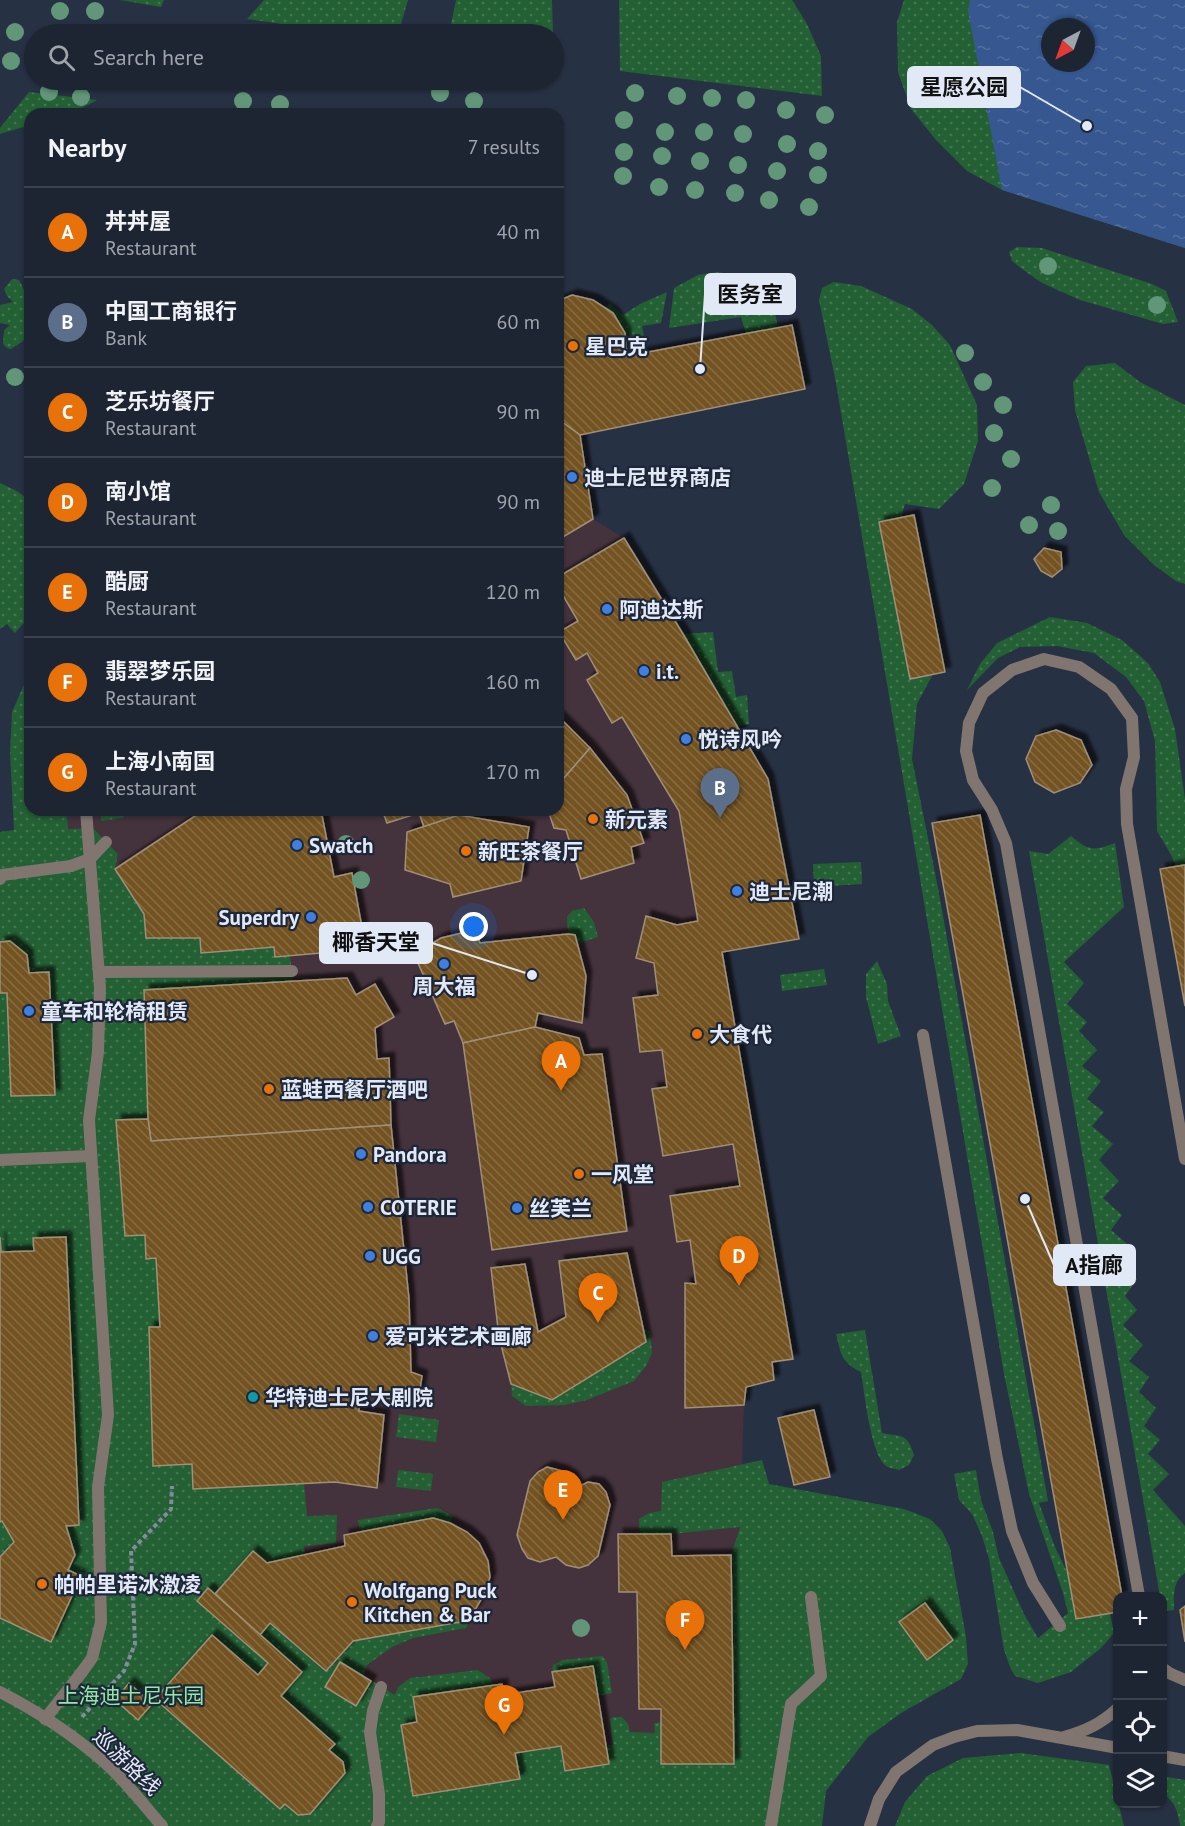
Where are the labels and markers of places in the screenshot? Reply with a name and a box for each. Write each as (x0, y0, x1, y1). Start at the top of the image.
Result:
callout: 星愿公园 (908, 67, 1020, 107)
callout: 医务室 (705, 274, 795, 314)
place label: 星巴克 (585, 333, 648, 360)
marker: 星巴克 (566, 339, 580, 353)
place label: 迪士尼世界商店 (584, 464, 731, 491)
marker: 迪士尼世界商店 (565, 470, 579, 484)
place label: 阿迪达斯 (619, 596, 703, 623)
marker: 阿迪达斯 (600, 602, 614, 616)
place label: i.t. (656, 658, 679, 685)
marker: i.t. (637, 664, 651, 678)
place label: 悦诗风吟 (698, 726, 782, 753)
marker: 悦诗风吟 (679, 732, 693, 746)
pin: B (700, 768, 740, 818)
place label: 新元素 (605, 806, 668, 833)
marker: 新元素 (586, 812, 600, 826)
place label: Swatch (309, 832, 373, 859)
marker: Swatch (290, 838, 304, 852)
place label: 新旺茶餐厅 (478, 838, 583, 865)
marker: 新旺茶餐厅 (459, 844, 473, 858)
place label: 迪士尼潮 (749, 878, 833, 905)
marker: 迪士尼潮 (730, 884, 744, 898)
place label: Superdry (218, 904, 300, 931)
marker: Superdry (304, 910, 318, 924)
callout: 椰香天堂 (320, 923, 432, 963)
marker: 周大福 (437, 957, 451, 971)
place label: 周大福 (413, 973, 476, 1000)
place label: 童车和轮椅租赁 (41, 998, 188, 1025)
marker: 童车和轮椅租赁 (22, 1004, 36, 1018)
place label: 大食代 (709, 1021, 772, 1048)
marker: 大食代 (690, 1027, 704, 1041)
pin: A (542, 1042, 580, 1091)
place label: 蓝蛙西餐厅酒吧 (281, 1076, 428, 1103)
marker: 蓝蛙西餐厅酒吧 (262, 1082, 276, 1096)
place label: Pandora (373, 1141, 447, 1168)
marker: Pandora (354, 1147, 368, 1161)
place label: 一风堂 (591, 1161, 654, 1188)
marker: 一风堂 (572, 1167, 586, 1181)
place label: COTERIE (380, 1194, 457, 1221)
place label: 丝芙兰 (529, 1195, 592, 1222)
marker: COTERIE (361, 1200, 375, 1214)
marker: 丝芙兰 (510, 1201, 524, 1215)
pin: D (720, 1236, 758, 1286)
place label: UGG (382, 1243, 421, 1270)
callout: A指廊 (1054, 1245, 1135, 1285)
marker: UGG (363, 1249, 377, 1263)
pin: C (578, 1274, 618, 1323)
place label: 爱可米艺术画廊 (385, 1323, 532, 1350)
marker: 爱可米艺术画廊 (366, 1329, 380, 1343)
place label: 华特迪士尼大剧院 (265, 1384, 433, 1411)
marker: 华特迪士尼大剧院 (246, 1390, 260, 1404)
pin: E (544, 1470, 582, 1520)
place label: 帕帕里诺冰激凌 (54, 1571, 201, 1598)
marker: 帕帕里诺冰激凌 (35, 1577, 49, 1591)
place label: Wolfgang Puck Kitchen & Bar (364, 1577, 498, 1628)
marker: Wolfgang Puck Kitchen & Bar (345, 1595, 359, 1609)
pin: F (666, 1600, 704, 1650)
pin: G (484, 1686, 524, 1735)

